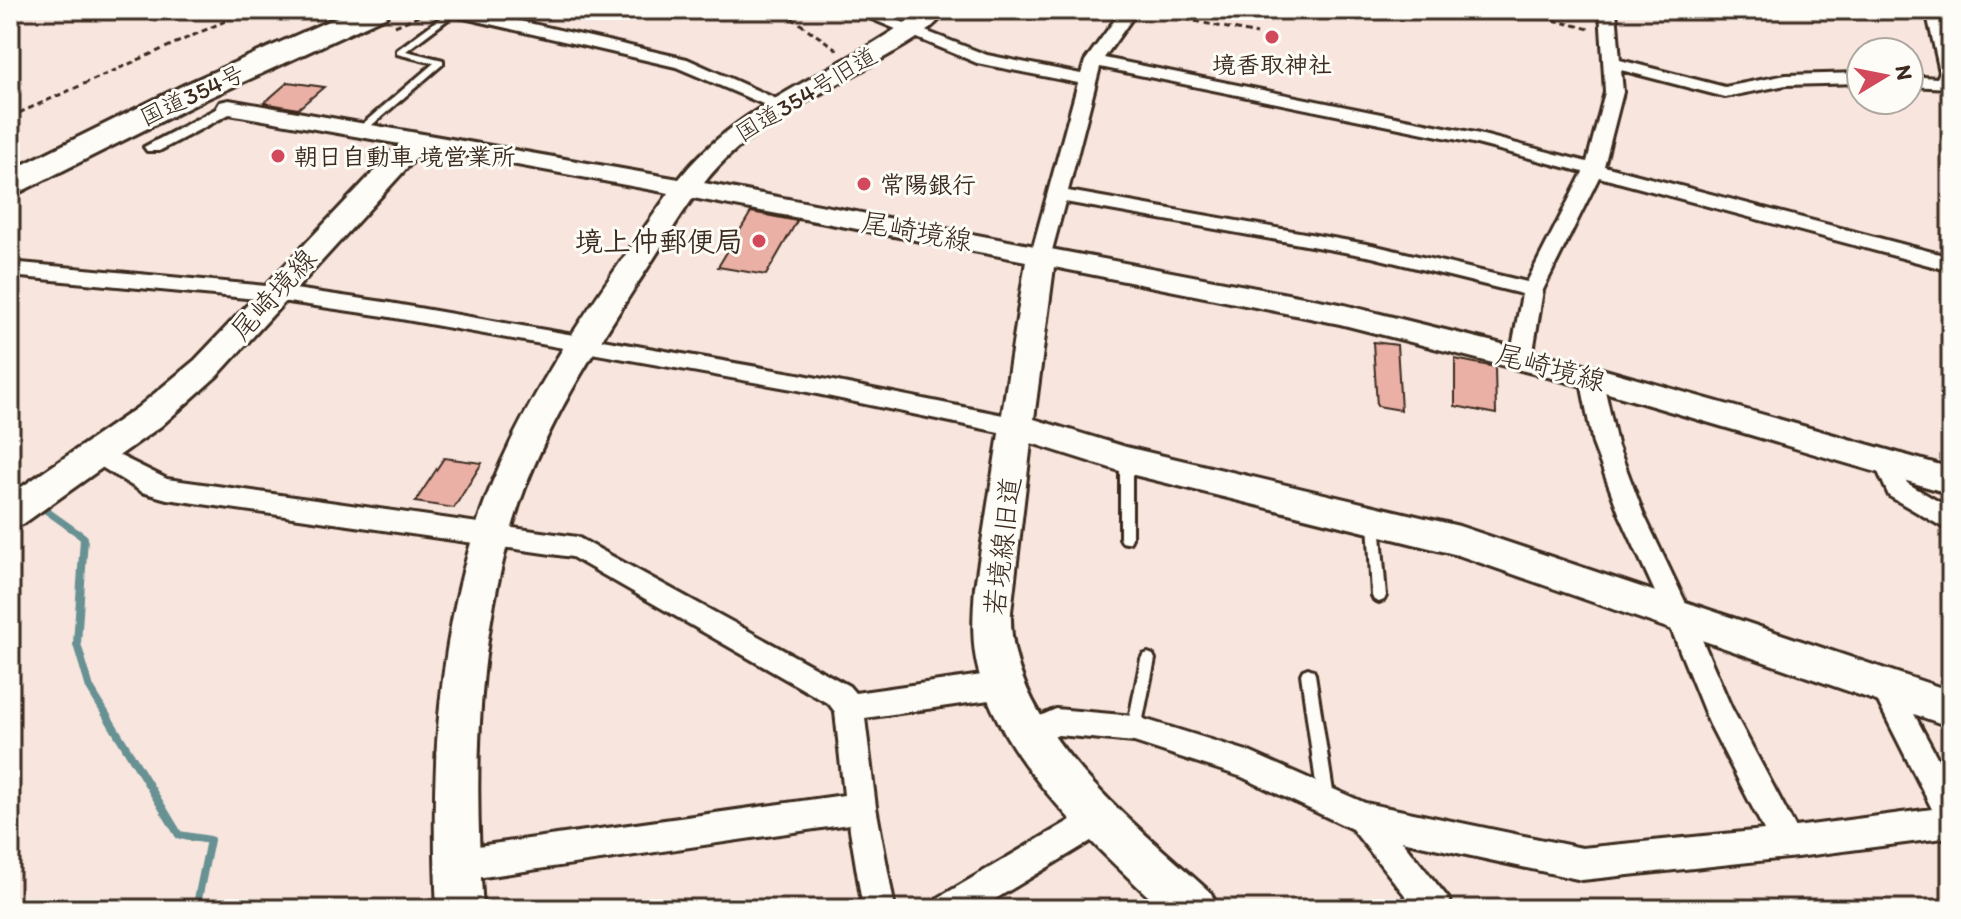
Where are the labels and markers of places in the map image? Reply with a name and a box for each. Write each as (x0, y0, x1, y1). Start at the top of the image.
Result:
marker: 境香取神社 (1263, 28, 1281, 46)
place label: 境香取神社 (1212, 50, 1332, 79)
place label: 朝日自動車 境営業所 (294, 142, 515, 171)
marker: 朝日自動車 境営業所 (269, 147, 287, 165)
place label: 常陽銀行 (880, 170, 976, 199)
marker: 常陽銀行 (855, 175, 873, 193)
place label: 境上仲郵便局 (575, 224, 743, 258)
marker: 境上仲郵便局 (750, 232, 768, 250)

